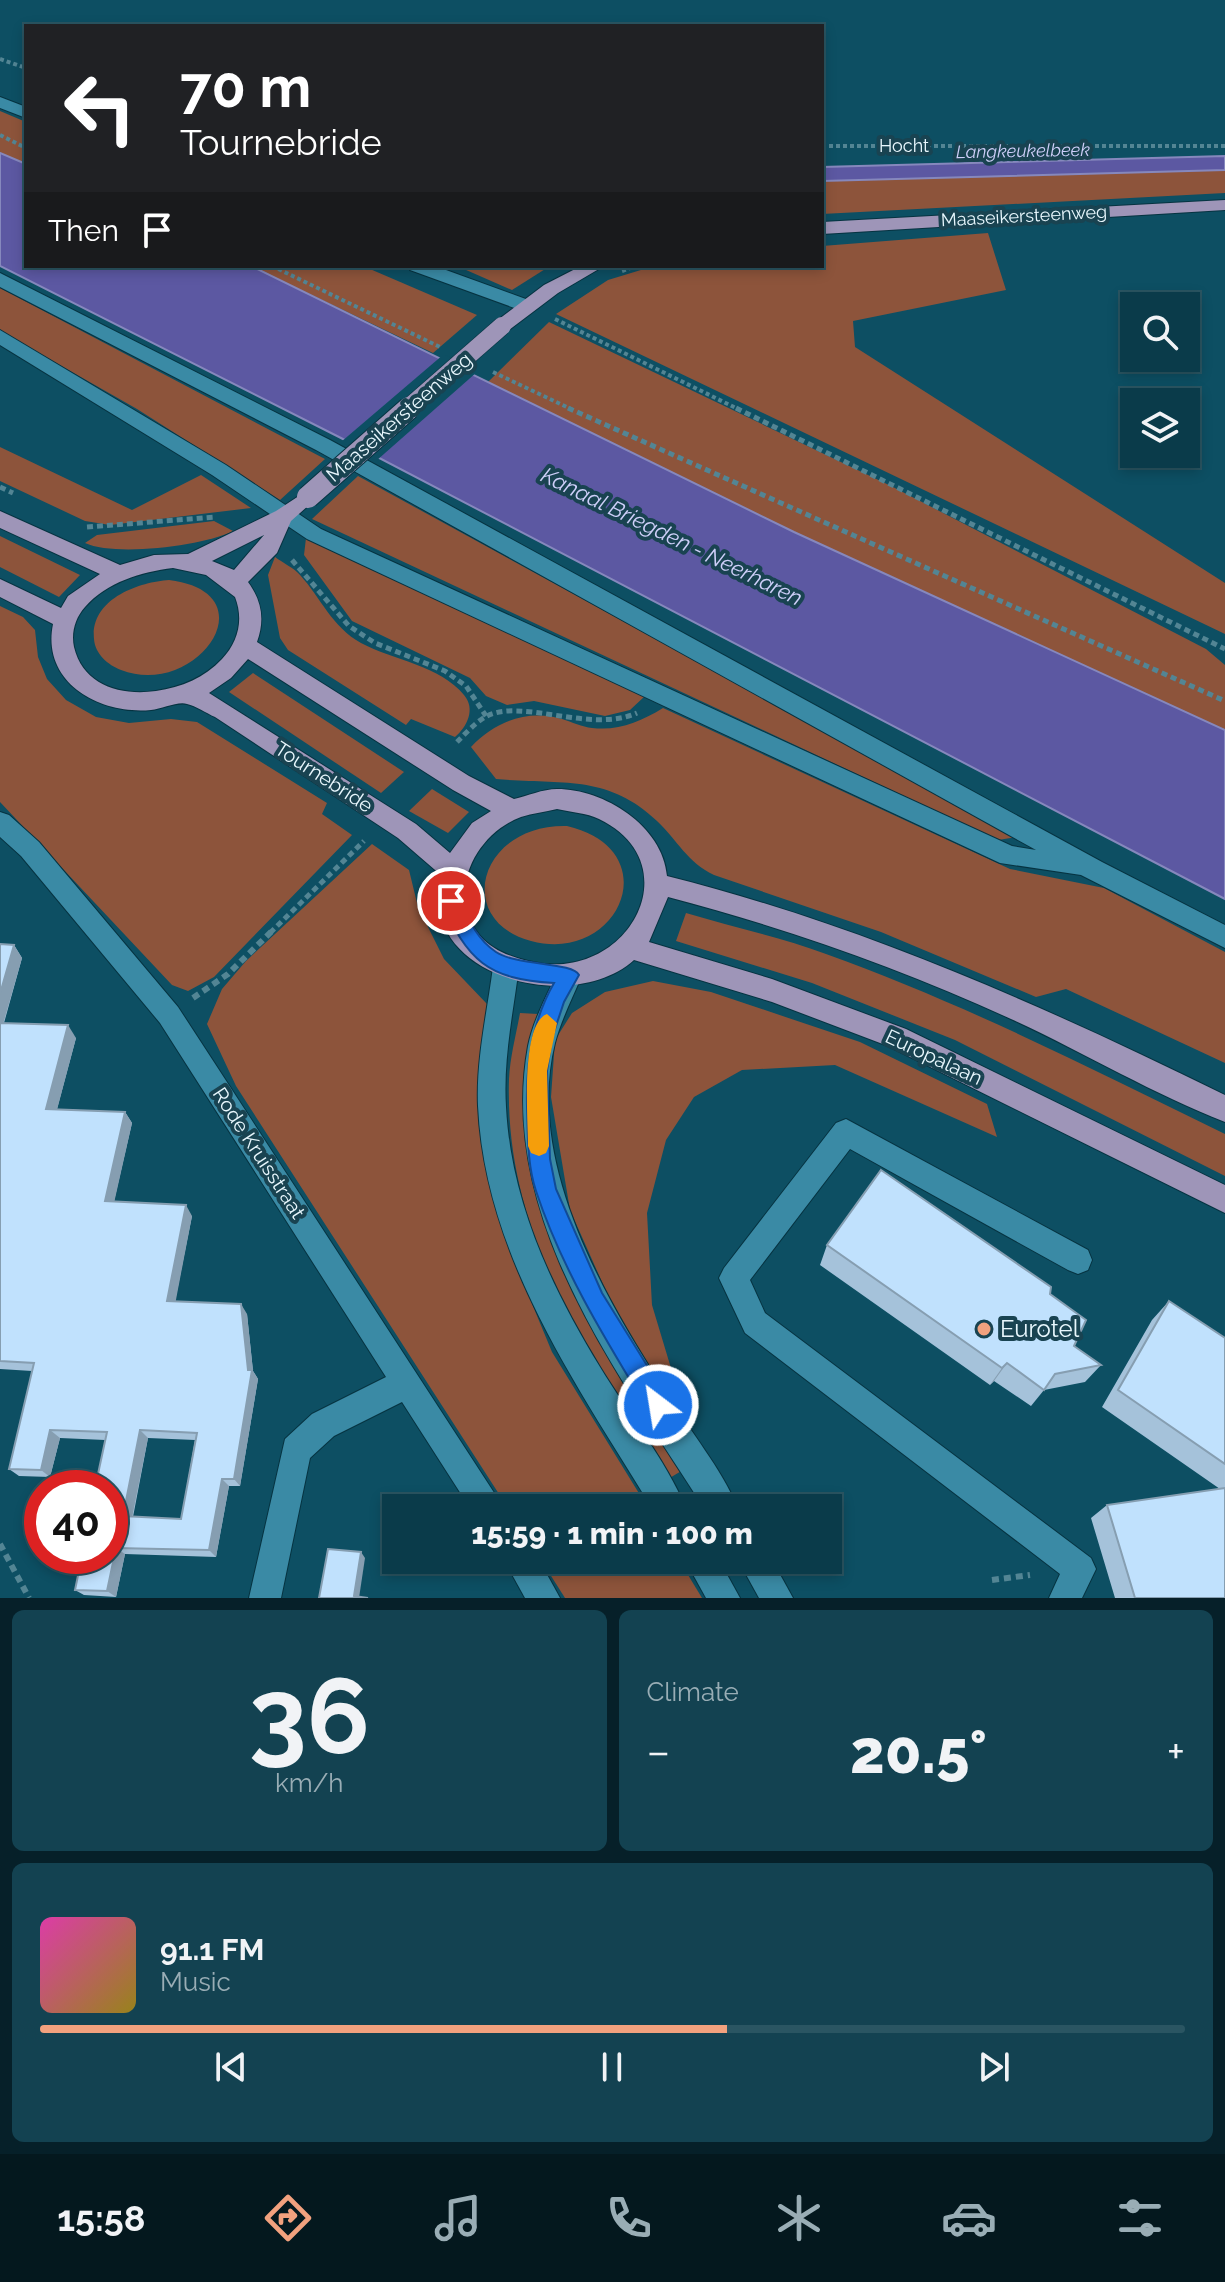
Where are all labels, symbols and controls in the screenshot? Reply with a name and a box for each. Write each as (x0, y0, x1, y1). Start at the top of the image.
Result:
text: 70 m (180, 54, 311, 120)
icon: left (48, 56, 152, 160)
text: Tournebride (180, 121, 382, 163)
street label: Hocht (879, 135, 929, 156)
water label: Langkeukelbeek (956, 139, 1091, 162)
street label: Maaseikersteenweg (940, 201, 1108, 230)
icon: arrive (135, 208, 179, 252)
text: Then (48, 213, 119, 248)
map controls (1120, 292, 1200, 468)
button: search (1120, 292, 1200, 372)
street label: Maaseikersteenweg (321, 347, 477, 487)
button: layers (1120, 388, 1200, 468)
water label: Kanaal Briegden - Neerharen (537, 461, 807, 611)
street label: Tournebride (270, 736, 378, 818)
pin (417, 867, 485, 935)
icon: arrive (429, 879, 473, 923)
street label: Europalaan (882, 1024, 986, 1090)
street label: Rode Kruisstraat (208, 1083, 310, 1223)
place label: Eurotel (1000, 1314, 1080, 1343)
marker: Eurotel (975, 1320, 993, 1338)
position arrow (616, 1363, 700, 1447)
speed limit sign: 40 (24, 1470, 128, 1574)
text: 15:59 · 1 min · 100 m (471, 1516, 753, 1551)
text: 36 (249, 1655, 370, 1777)
text: Climate (647, 1677, 739, 1707)
text: 20.5° (850, 1717, 987, 1787)
text: − (647, 1726, 670, 1777)
text: + (1167, 1726, 1185, 1777)
text: km/h (275, 1768, 344, 1798)
text: 91.1 FM (160, 1932, 264, 1967)
text: Music (160, 1967, 231, 1997)
icon: previous (209, 2045, 253, 2089)
icon: pause (590, 2045, 634, 2089)
icon: next (972, 2045, 1016, 2089)
icon: directions (260, 2190, 316, 2246)
icon: music (430, 2190, 486, 2246)
icon: phone (601, 2190, 657, 2246)
icon: climate (771, 2190, 827, 2246)
icon: car (941, 2190, 997, 2246)
icon: filters (1112, 2190, 1168, 2246)
text: 15:58 (57, 2197, 146, 2239)

